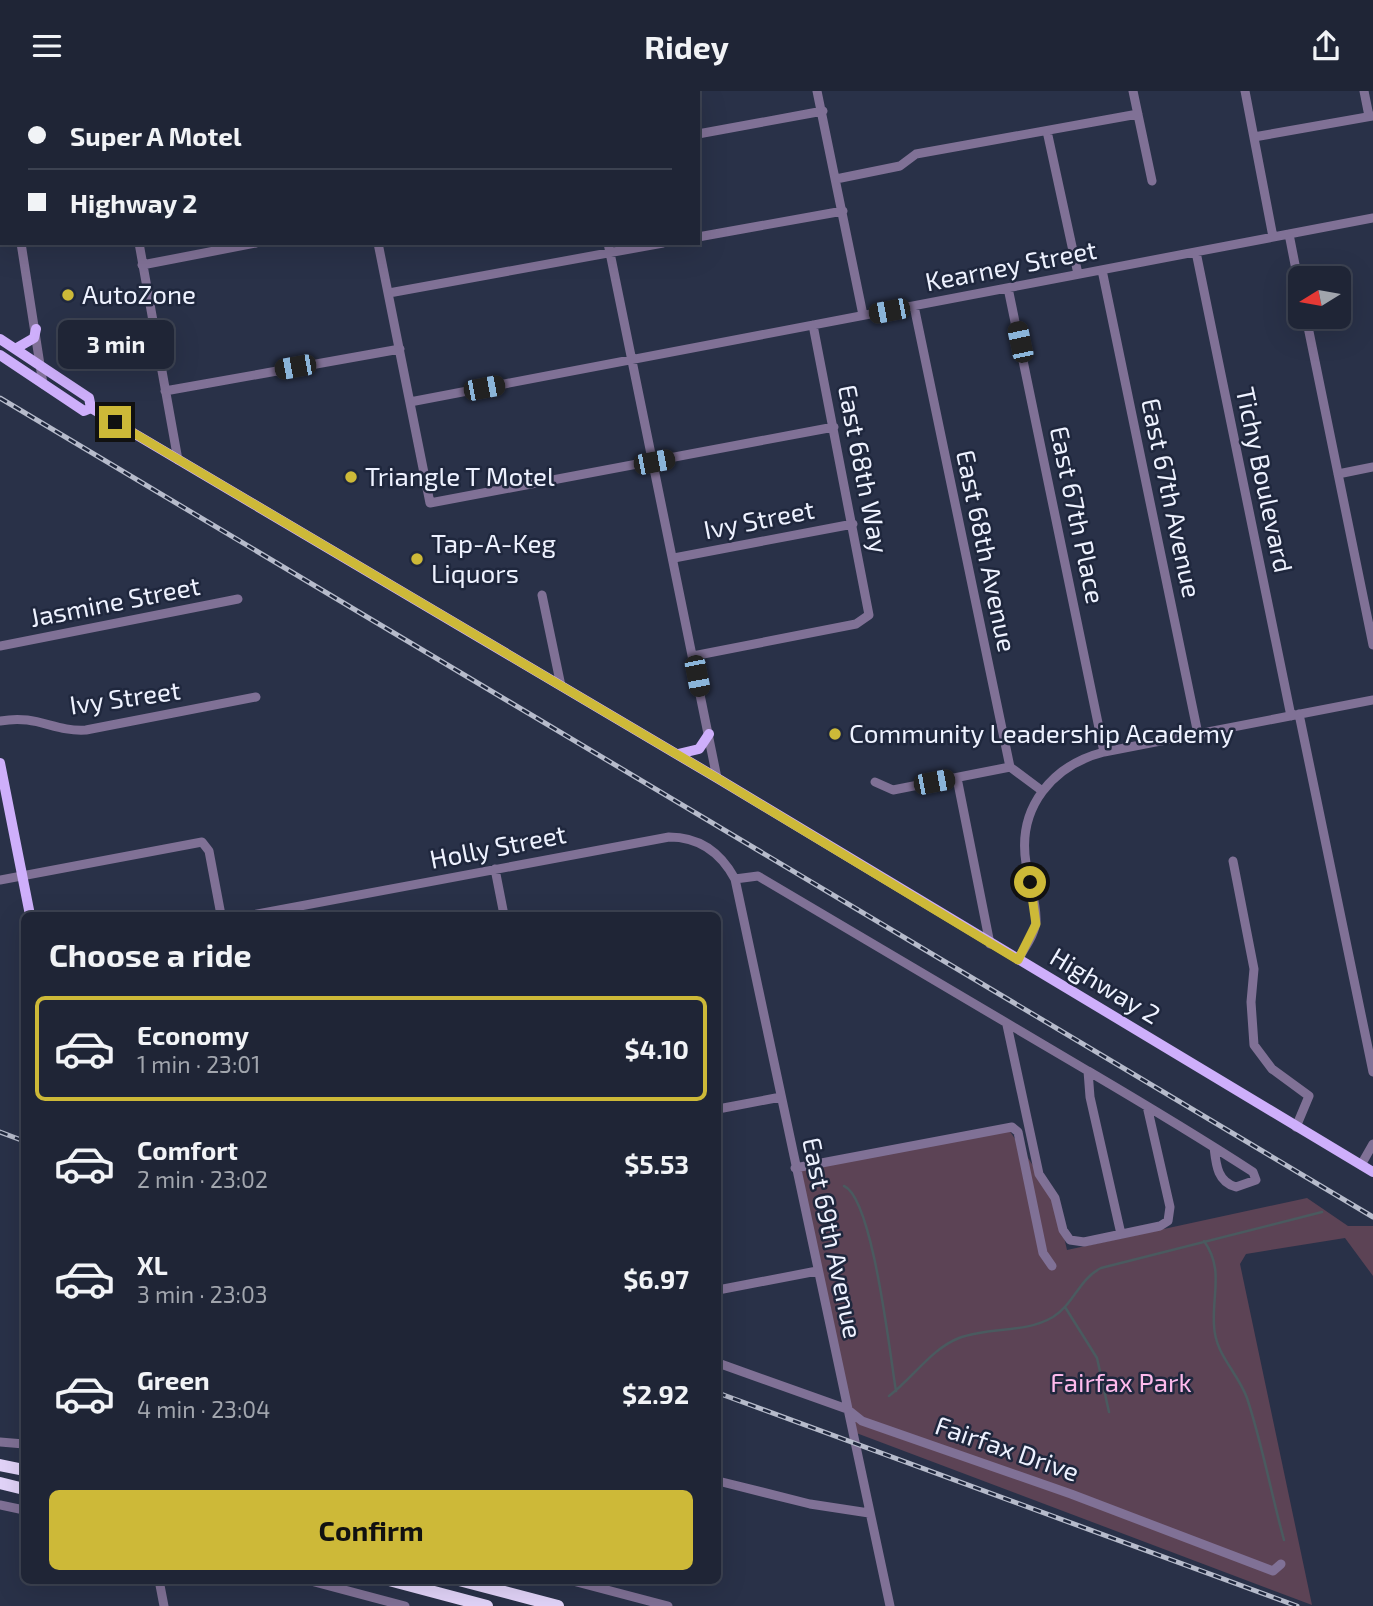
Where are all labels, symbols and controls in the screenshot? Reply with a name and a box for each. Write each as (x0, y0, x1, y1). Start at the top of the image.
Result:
icon: menu (28, 27, 66, 65)
text: Ridey (644, 27, 729, 65)
icon: share (1307, 27, 1345, 65)
text: Super A Motel (70, 120, 241, 151)
text: Highway 2 (70, 187, 197, 218)
street label: Kearney Street (922, 233, 1099, 296)
north arrow (1288, 266, 1351, 329)
map controls (1288, 266, 1351, 329)
place label: AutoZone (82, 278, 196, 309)
marker: AutoZone (60, 287, 76, 303)
car (867, 297, 912, 325)
car (1006, 319, 1035, 365)
callout: 3 min (57, 321, 173, 369)
text: 3 min (87, 330, 145, 358)
car (273, 353, 318, 381)
car (462, 374, 507, 402)
street label: East 68th Way (833, 382, 896, 556)
street label: Tichy Boulevard (1231, 384, 1300, 575)
street label: East 67th Avenue (1136, 395, 1209, 600)
route end (99, 406, 131, 438)
street label: East 67th Place (1045, 423, 1112, 606)
street label: East 68th Avenue (951, 447, 1024, 655)
car (632, 448, 677, 476)
place label: Triangle T Motel (365, 460, 555, 491)
marker: Triangle T Motel (343, 469, 359, 485)
street label: Ivy Street (701, 493, 817, 544)
place label: Tap-A-Keg Liquors (431, 527, 556, 588)
marker: Tap-A-Keg Liquors (409, 551, 425, 567)
street label: Jasmine Street (27, 569, 203, 632)
car (683, 653, 712, 699)
street label: Ivy Street (67, 673, 182, 720)
place label: Community Leadership Academy (849, 717, 1234, 748)
marker: Community Leadership Academy (827, 726, 843, 742)
car (912, 768, 957, 796)
street label: Holly Street (427, 817, 569, 874)
route start (1014, 866, 1046, 898)
text: Choose a ride (49, 935, 252, 973)
street label: Highway 2 (1045, 940, 1166, 1030)
icon: car (53, 1017, 116, 1080)
text: Economy (137, 1019, 249, 1050)
text: $4.10 (625, 1033, 689, 1064)
text: 1 min · 23:01 (137, 1050, 260, 1078)
icon: car (53, 1132, 116, 1195)
text: Comfort (137, 1134, 238, 1165)
street label: East 69th Avenue (797, 1134, 870, 1341)
text: $5.53 (624, 1148, 689, 1179)
text: 2 min · 23:02 (137, 1165, 268, 1193)
icon: car (53, 1247, 116, 1310)
text: XL (137, 1249, 168, 1280)
text: $6.97 (623, 1263, 689, 1294)
text: 3 min · 23:03 (137, 1280, 268, 1308)
icon: car (53, 1362, 116, 1425)
text: Green (137, 1364, 210, 1395)
park label: Fairfax Park (1050, 1366, 1192, 1397)
text: $2.92 (622, 1378, 689, 1409)
text: 4 min · 23:04 (137, 1395, 270, 1423)
street label: Fairfax Drive (932, 1409, 1083, 1487)
button: Confirm (49, 1490, 693, 1570)

